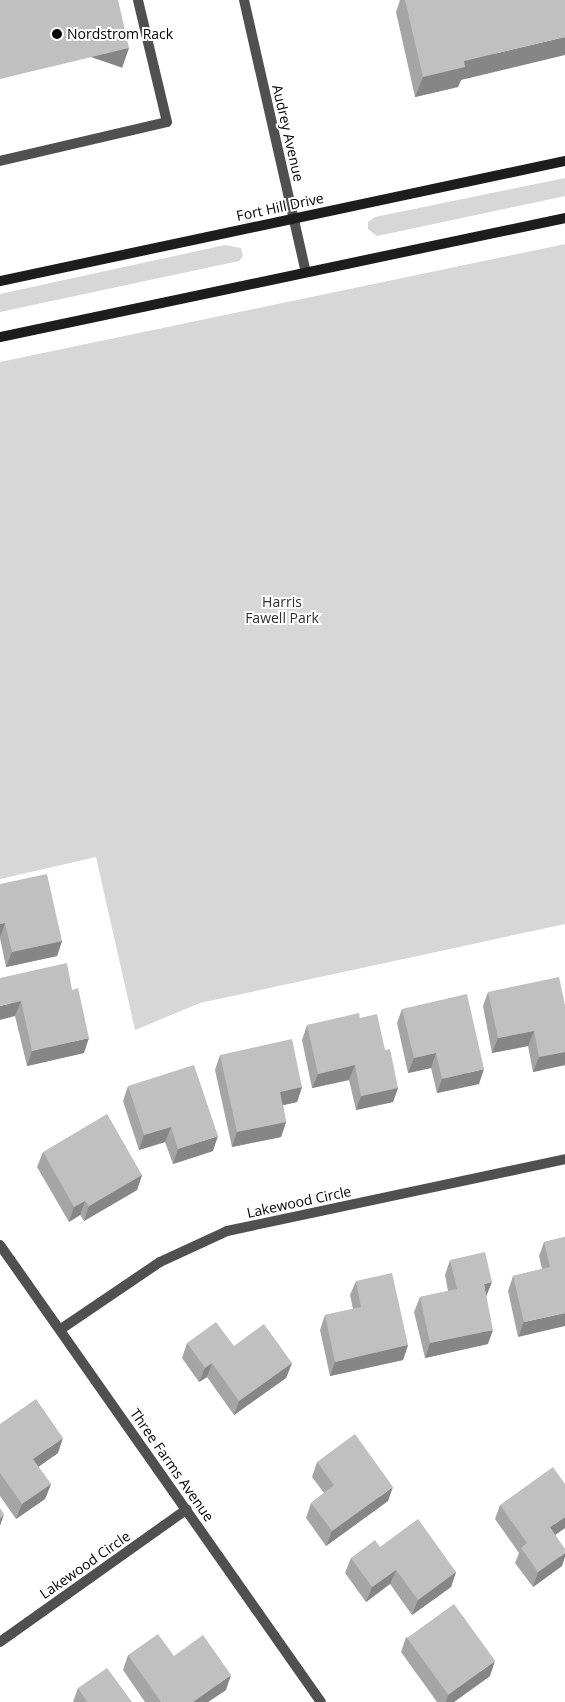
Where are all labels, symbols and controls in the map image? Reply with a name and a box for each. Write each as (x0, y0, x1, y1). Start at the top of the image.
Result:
place label: Nordstrom Rack (67, 26, 173, 42)
marker: Nordstrom Rack (51, 28, 63, 40)
street label: Audrey Avenue (269, 83, 307, 183)
street label: Fort Hill Drive (235, 190, 325, 224)
park label: Harris Fawell Park (245, 594, 319, 626)
street label: Lakewood Circle (245, 1183, 353, 1221)
street label: Three Farms Avenue (127, 1405, 217, 1525)
street label: Lakewood Circle (37, 1528, 133, 1602)

